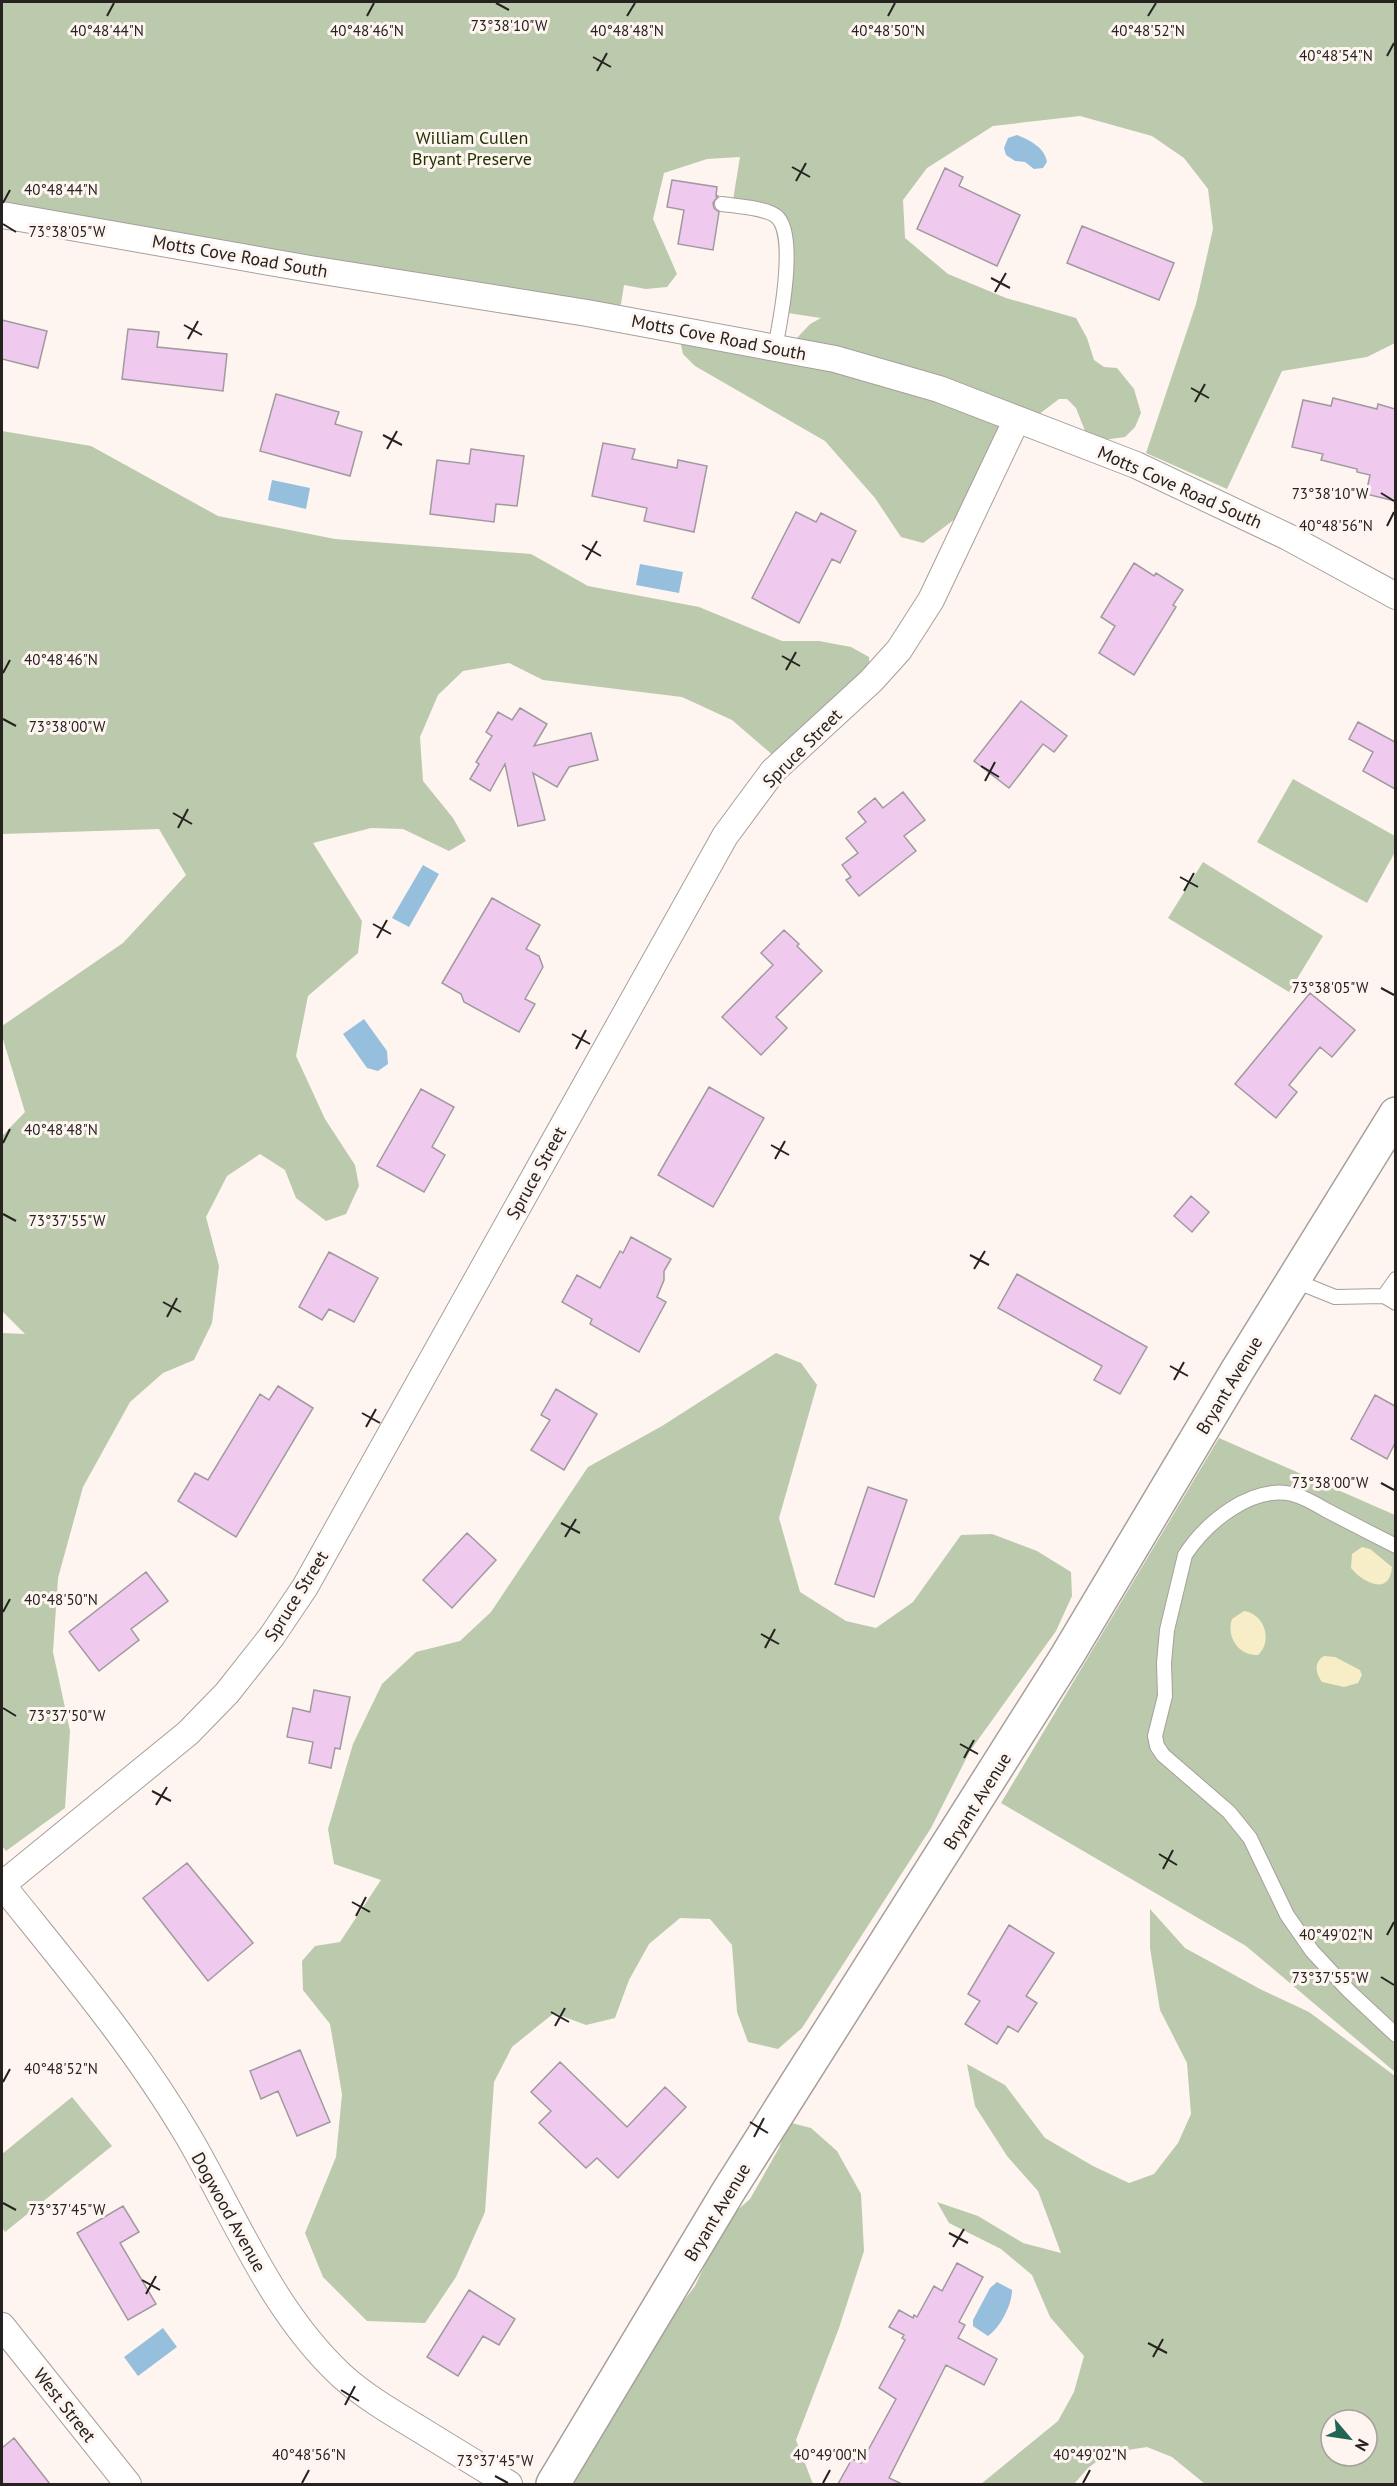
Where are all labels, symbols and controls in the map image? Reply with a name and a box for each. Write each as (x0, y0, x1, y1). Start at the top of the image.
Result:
text: 73°38'10"W (471, 16, 548, 35)
text: 40°48'44"N (70, 21, 144, 40)
text: 40°48'46"N (330, 21, 404, 40)
text: 40°48'48"N (590, 21, 664, 40)
text: 40°48'50"N (851, 21, 925, 40)
text: 40°48'52"N (1111, 21, 1185, 40)
text: 40°48'54"N (1299, 46, 1373, 65)
park label: William Cullen Bryant Preserve (412, 126, 532, 170)
text: 40°48'44"N (24, 180, 98, 199)
text: 73°38'05"W (29, 222, 106, 241)
street label: Motts Cove Road South (150, 229, 330, 283)
street label: Motts Cove Road South (630, 309, 808, 365)
street label: Motts Cove Road South (1094, 440, 1266, 534)
text: 73°38'10"W (1292, 484, 1369, 503)
text: 40°48'56"N (1299, 516, 1373, 535)
text: 40°48'46"N (24, 650, 98, 669)
street label: Spruce Street (758, 704, 846, 792)
text: 73°38'00"W (29, 717, 106, 736)
text: 73°38'05"W (1292, 978, 1369, 997)
text: 40°48'48"N (24, 1120, 98, 1139)
street label: Spruce Street (501, 1122, 571, 1224)
text: 73°37'55"W (29, 1211, 106, 1230)
street label: Bryant Avenue (1191, 1332, 1267, 1438)
text: 73°38'00"W (1292, 1473, 1369, 1492)
street label: Spruce Street (259, 1546, 333, 1646)
text: 40°48'50"N (24, 1590, 98, 1609)
text: 73°37'50"W (29, 1706, 106, 1725)
street label: Bryant Avenue (938, 1748, 1016, 1854)
text: 40°49'02"N (1299, 1925, 1373, 1944)
text: 73°37'55"W (1292, 1968, 1369, 1987)
text: 40°48'52"N (24, 2059, 98, 2078)
street label: Dogwood Avenue (187, 2148, 271, 2276)
street label: Bryant Avenue (679, 2159, 755, 2265)
text: 73°37'45"W (29, 2200, 106, 2219)
street label: West Street (29, 2363, 101, 2447)
north arrow (1319, 2408, 1379, 2468)
text: N (1351, 2436, 1373, 2455)
text: 40°48'56"N (272, 2445, 346, 2464)
text: 40°49'00"N (793, 2445, 867, 2464)
text: 40°49'02"N (1053, 2445, 1127, 2464)
text: 73°37'45"W (457, 2451, 534, 2470)

